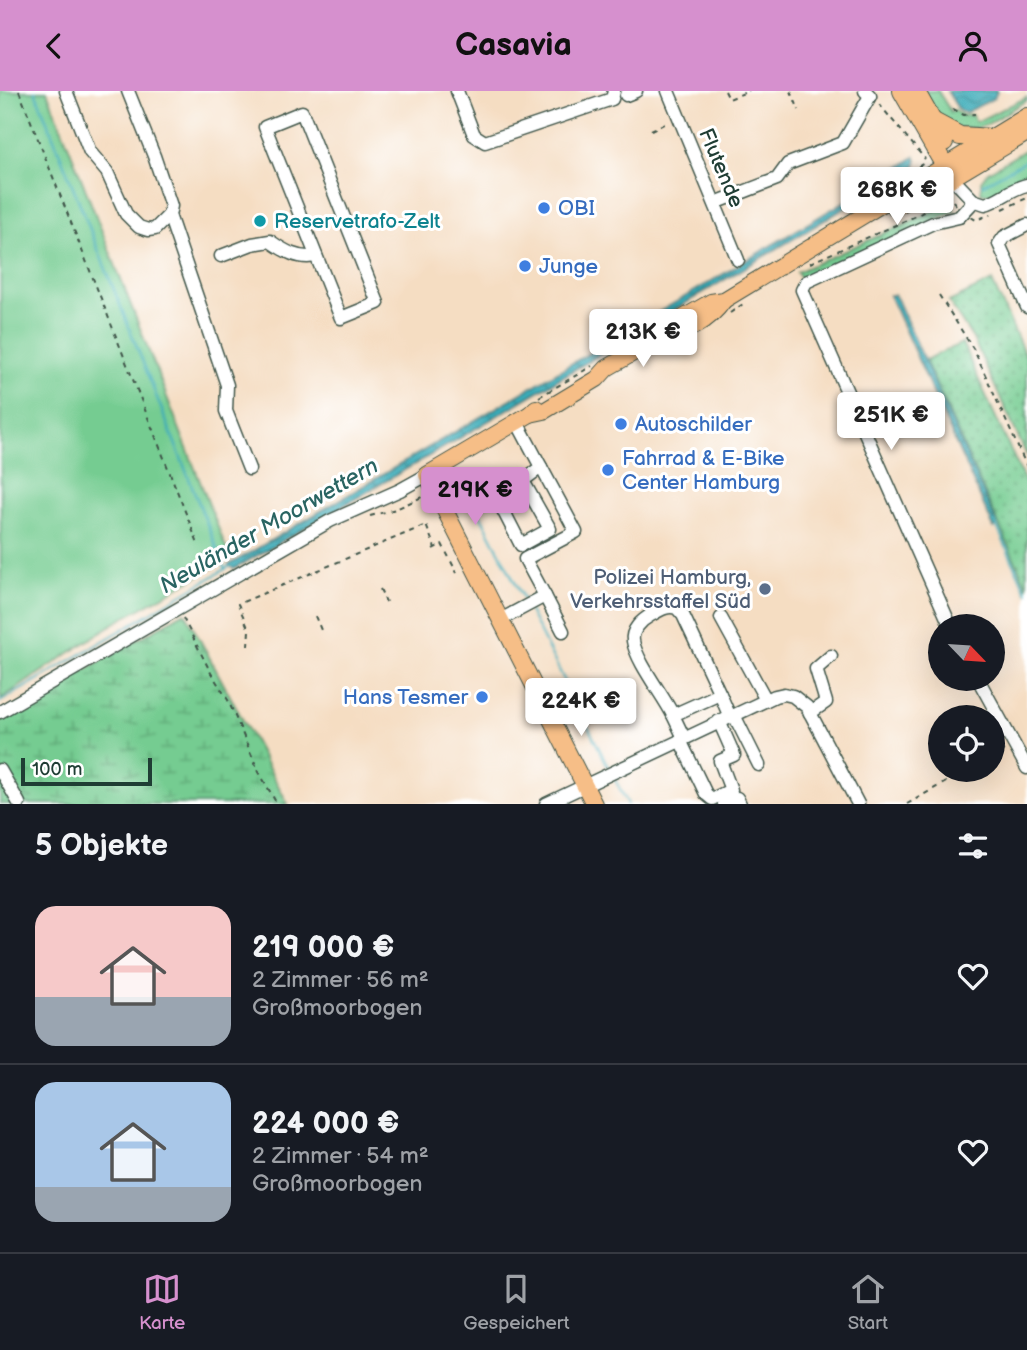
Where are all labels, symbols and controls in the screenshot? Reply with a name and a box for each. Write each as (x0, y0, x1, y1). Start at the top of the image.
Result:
text: Casavia (455, 26, 572, 65)
icon: back (35, 27, 73, 65)
icon: person (954, 27, 992, 65)
street label: Flutende (693, 125, 749, 211)
pin: 268K € (840, 167, 954, 227)
text: 268K € (857, 176, 937, 204)
place label: OBI (558, 196, 595, 221)
marker: OBI (536, 200, 552, 216)
place label: Reservetrafo-Zelt (274, 209, 441, 234)
marker: Reservetrafo-Zelt (252, 213, 268, 229)
place label: Junge (539, 254, 598, 279)
marker: Junge (517, 258, 533, 274)
pin: 213K € (586, 309, 700, 369)
text: 213K € (605, 318, 681, 346)
pin: 251K € (834, 393, 948, 452)
text: 251K € (853, 401, 929, 429)
place label: Autoschilder (635, 412, 752, 437)
marker: Autoschilder (613, 416, 629, 432)
place label: Fahrrad & E-Bike Center Hamburg (622, 446, 785, 495)
water label: Neuländer Moorwettern (155, 452, 383, 600)
marker: Fahrrad & E-Bike Center Hamburg (600, 462, 616, 478)
pin: 219K € (418, 467, 532, 527)
text: 219K € (437, 476, 513, 504)
place label: Polizei Hamburg, Verkehrsstaffel Süd (570, 565, 751, 614)
marker: Polizei Hamburg, Verkehrsstaffel Süd (757, 581, 773, 597)
north arrow (928, 614, 1004, 691)
map controls (928, 614, 1005, 782)
pin: 224K € (524, 679, 638, 738)
place label: Hans Tesmer (343, 685, 468, 710)
text: 224K € (541, 687, 621, 715)
marker: Hans Tesmer (474, 689, 490, 705)
button: locate (928, 705, 1005, 782)
scale bar (21, 755, 152, 787)
text: 100 m (32, 758, 83, 781)
icon: filters (954, 827, 992, 865)
text: 5 Objekte (35, 828, 168, 864)
text: 219 000 € (252, 930, 394, 966)
icon: home (91, 934, 175, 1018)
icon: heart (954, 957, 992, 995)
text: 2 Zimmer · 56 m² (252, 966, 429, 994)
text: Großmoorbogen (252, 994, 422, 1022)
text: 224 000 € (252, 1106, 399, 1142)
icon: home (91, 1110, 175, 1194)
icon: heart (954, 1133, 992, 1171)
text: 2 Zimmer · 54 m² (252, 1142, 429, 1170)
text: Großmoorbogen (252, 1170, 422, 1198)
tab: Karte (139, 1270, 185, 1335)
tab: Gespeichert (463, 1270, 570, 1335)
tab: Start (848, 1270, 888, 1335)

